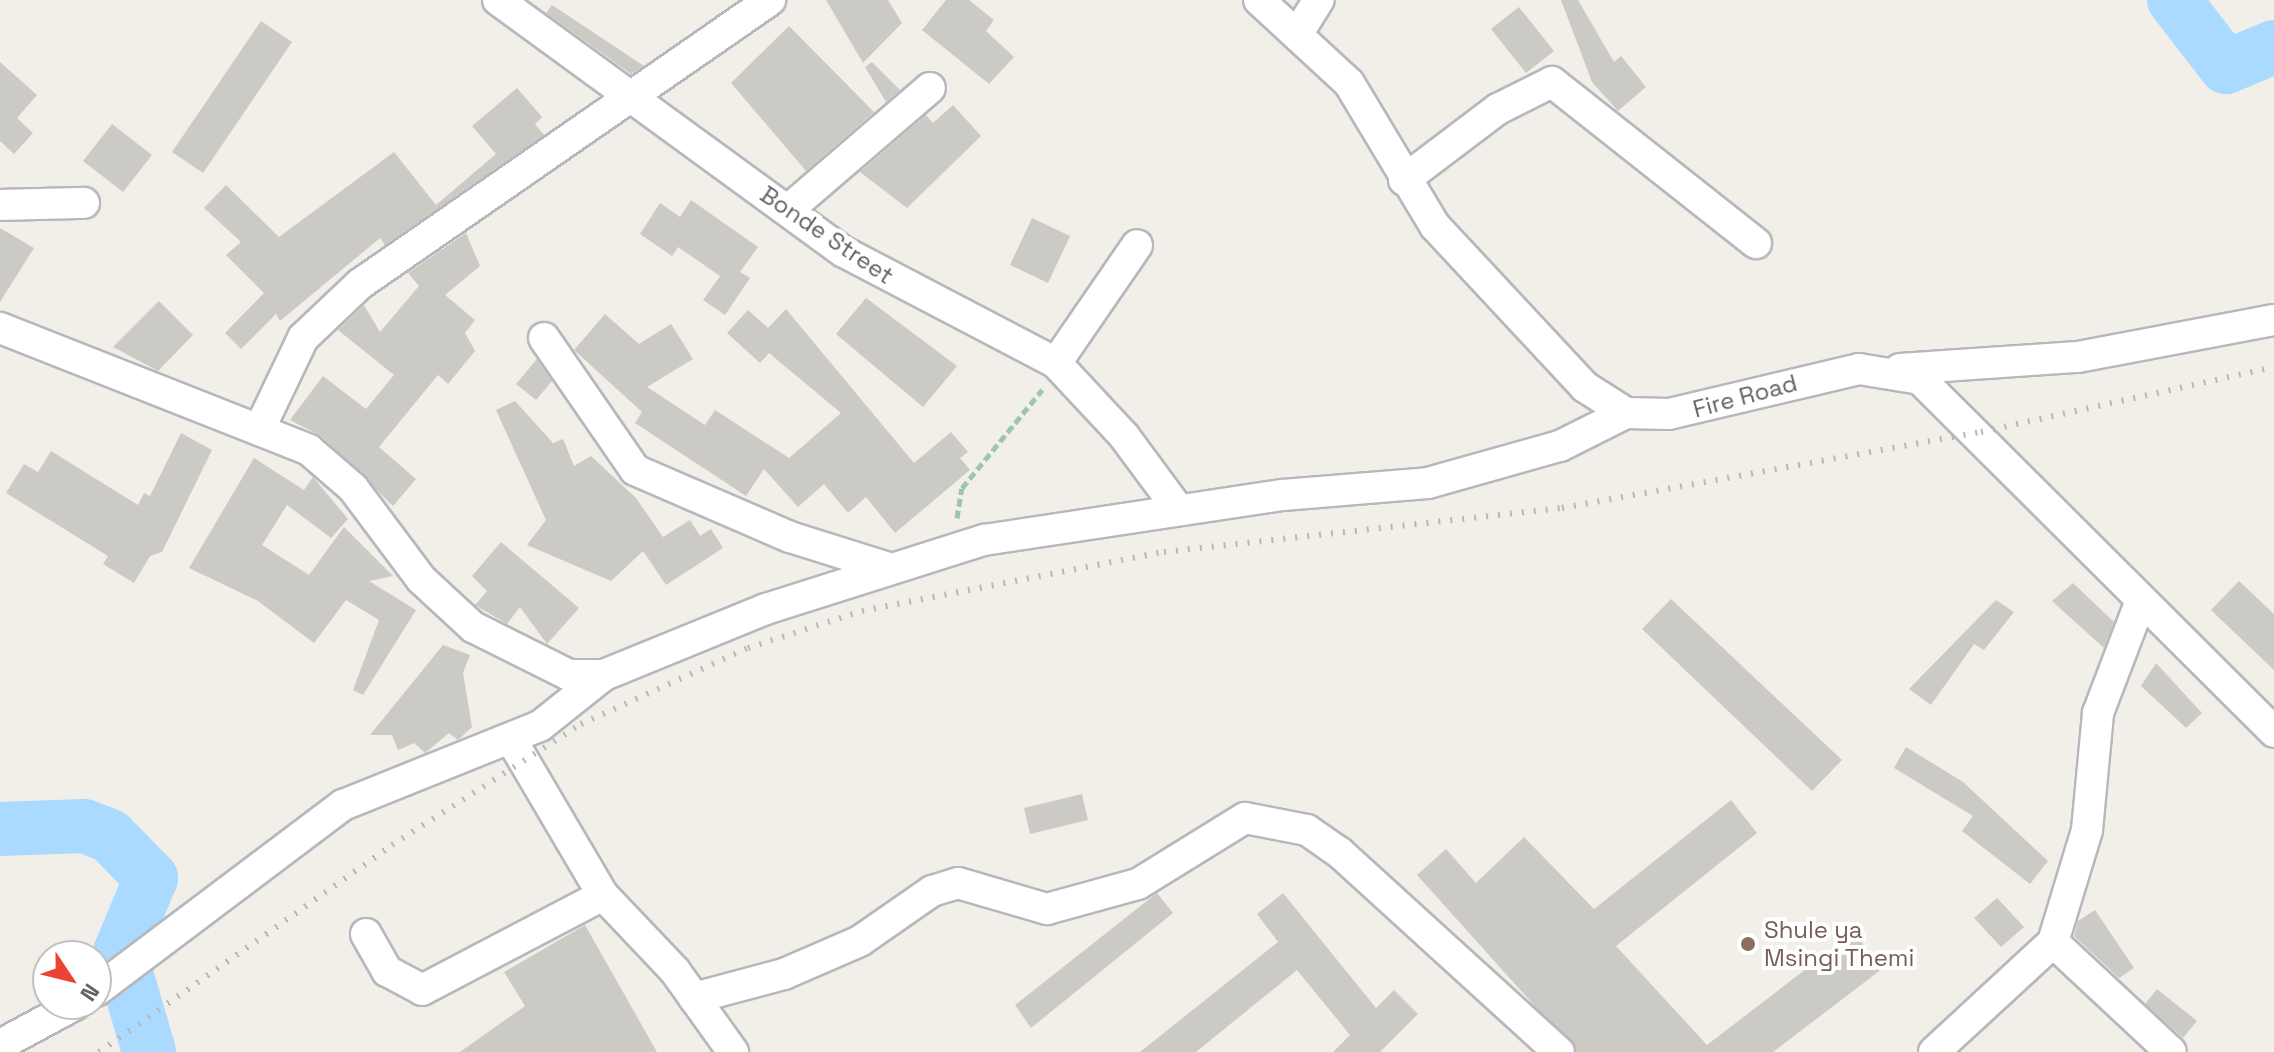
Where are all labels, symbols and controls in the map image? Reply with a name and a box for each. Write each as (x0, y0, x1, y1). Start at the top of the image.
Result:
street label: Bonde Street (755, 180, 899, 290)
street label: Fire Road (1690, 368, 1800, 424)
place label: Shule ya Msingi Themi (1764, 916, 1915, 972)
marker: Shule ya Msingi Themi (1739, 935, 1757, 953)
north arrow (32, 940, 112, 1020)
text: N (74, 979, 106, 1007)

